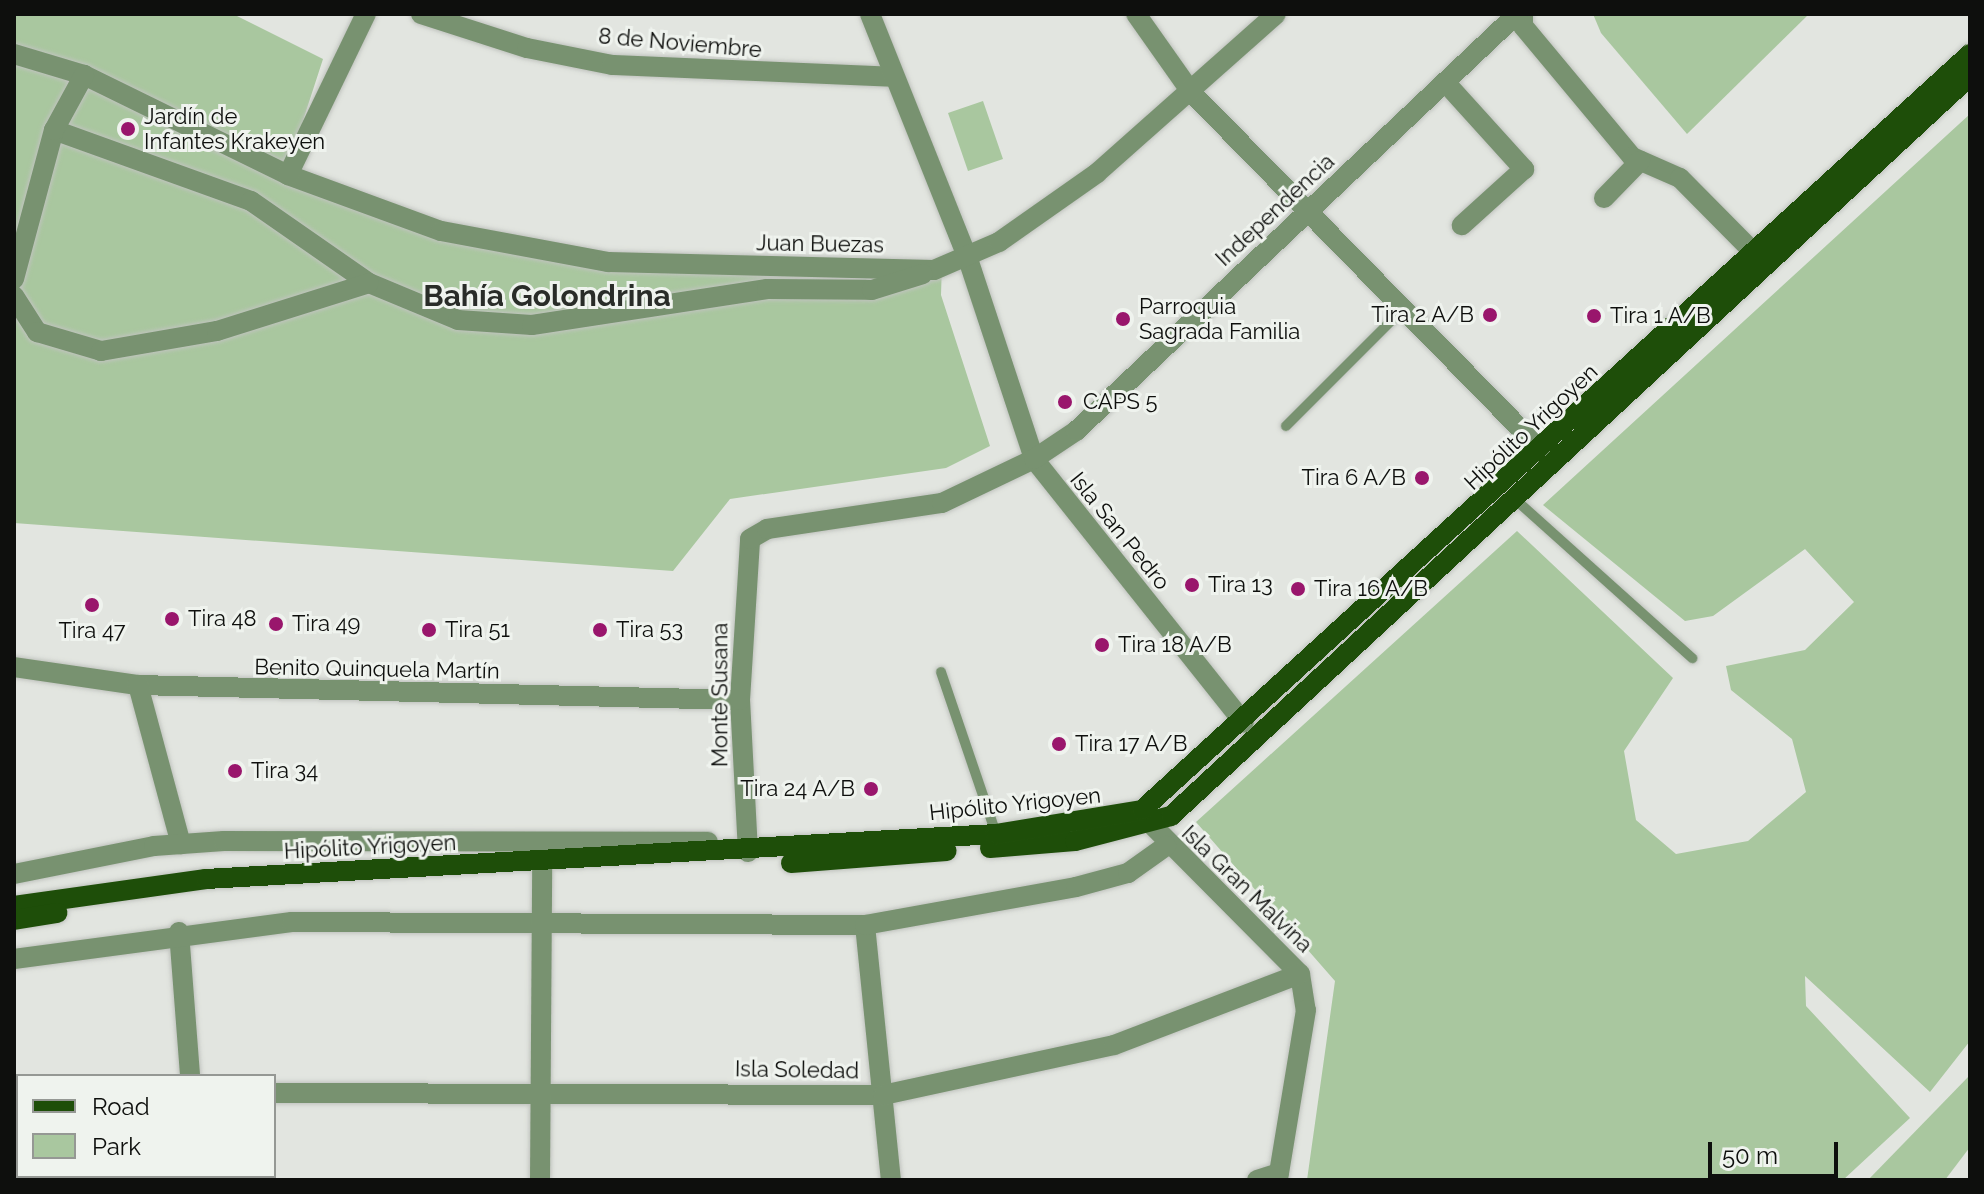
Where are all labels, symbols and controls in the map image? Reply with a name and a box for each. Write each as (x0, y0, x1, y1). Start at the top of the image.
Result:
street label: 8 de Noviembre (597, 23, 763, 63)
place label: Jardín de Infantes Krakeyen (144, 103, 325, 154)
marker: Jardín de Infantes Krakeyen (119, 120, 137, 138)
street label: Independencia (1210, 148, 1340, 272)
street label: Juan Buezas (756, 230, 884, 258)
district label: Bahía Golondrina (423, 278, 671, 314)
place label: Parroquia Sagrada Familia (1139, 293, 1300, 344)
place label: Tira 2 A/B (1371, 302, 1474, 328)
place label: Tira 1 A/B (1610, 303, 1711, 329)
marker: Tira 2 A/B (1481, 306, 1499, 324)
marker: Tira 1 A/B (1585, 307, 1603, 325)
marker: Parroquia Sagrada Familia (1114, 310, 1132, 328)
street label: Hipólito Yrigoyen (1459, 358, 1603, 496)
place label: CAPS 5 (1083, 389, 1157, 415)
marker: CAPS 5 (1054, 391, 1076, 413)
place label: Tira 6 A/B (1301, 465, 1406, 491)
street label: Isla San Pedro (1064, 467, 1176, 595)
marker: Tira 6 A/B (1413, 469, 1431, 487)
place label: Tira 13 (1208, 572, 1273, 598)
marker: Tira 13 (1183, 576, 1201, 594)
place label: Tira 16 A/B (1314, 576, 1429, 602)
marker: Tira 16 A/B (1289, 580, 1307, 598)
marker: Tira 47 (83, 596, 101, 614)
place label: Tira 48 (188, 606, 257, 632)
marker: Tira 48 (163, 610, 181, 628)
place label: Tira 49 (292, 611, 360, 637)
marker: Tira 49 (267, 615, 285, 633)
place label: Tira 51 (445, 617, 510, 643)
place label: Tira 53 (616, 617, 683, 643)
place label: Tira 47 (58, 618, 126, 644)
marker: Tira 51 (420, 621, 438, 639)
marker: Tira 53 (591, 621, 609, 639)
street label: Monte Susana (707, 623, 733, 767)
place label: Tira 18 A/B (1118, 632, 1232, 658)
marker: Tira 18 A/B (1093, 636, 1111, 654)
street label: Benito Quinquela Martín (254, 654, 500, 684)
place label: Tira 17 A/B (1075, 731, 1188, 757)
marker: Tira 17 A/B (1050, 735, 1068, 753)
place label: Tira 34 (251, 758, 318, 784)
marker: Tira 34 (226, 762, 244, 780)
place label: Tira 24 A/B (740, 776, 855, 802)
marker: Tira 24 A/B (862, 780, 880, 798)
street label: Hipólito Yrigoyen (927, 782, 1103, 826)
street label: Isla Gran Malvina (1176, 820, 1318, 958)
street label: Hipólito Yrigoyen (283, 829, 457, 865)
street label: Isla Soledad (735, 1056, 859, 1084)
legend (16, 1074, 276, 1178)
text: Road (92, 1092, 150, 1121)
scale bar (1712, 1126, 1842, 1176)
text: Park (92, 1132, 141, 1161)
text: 50 m (1722, 1141, 1778, 1170)

